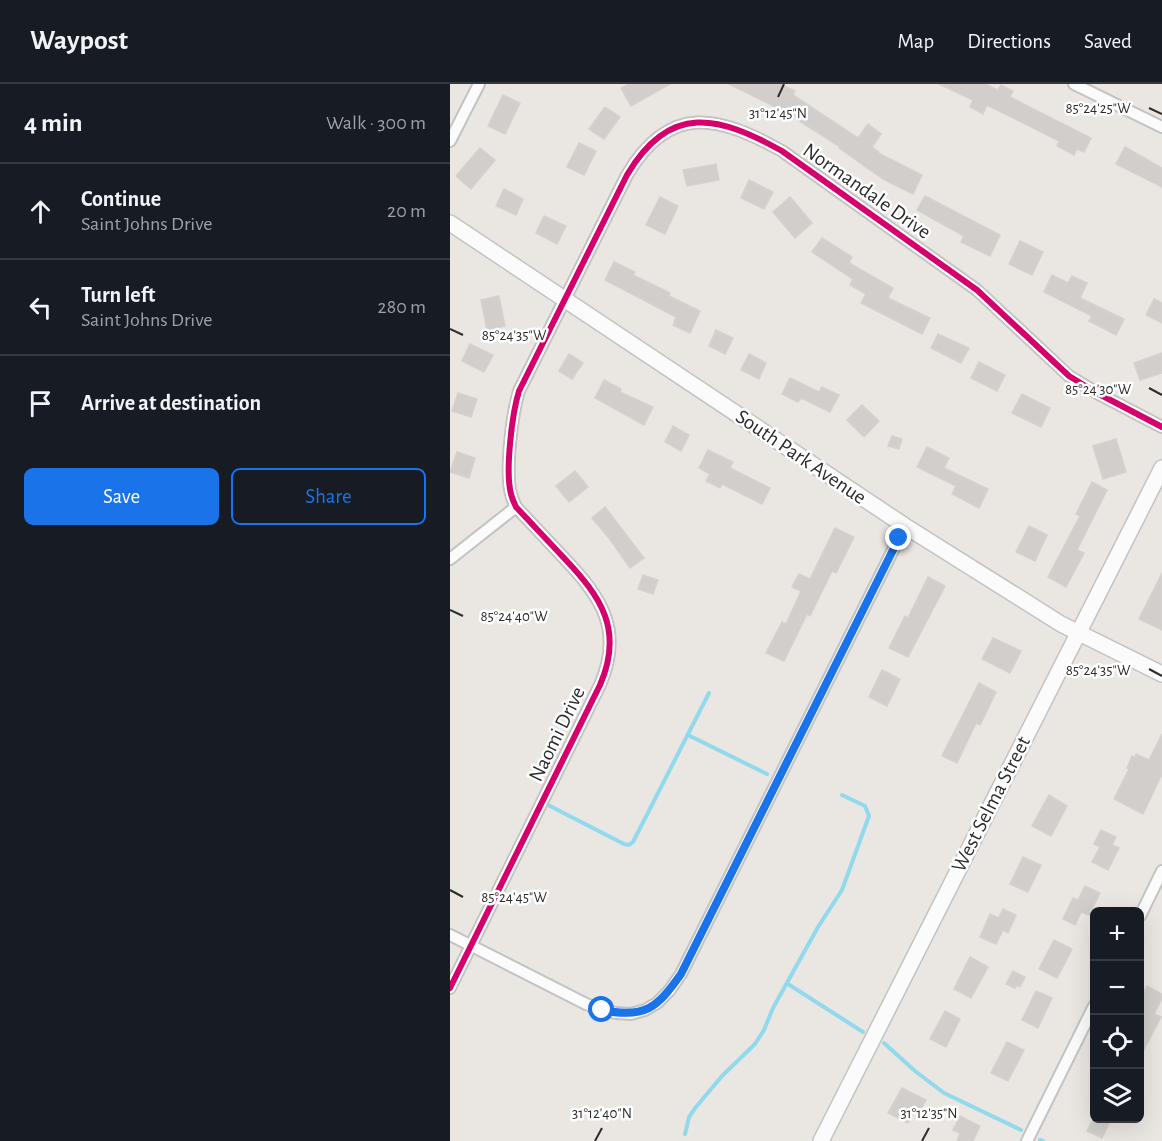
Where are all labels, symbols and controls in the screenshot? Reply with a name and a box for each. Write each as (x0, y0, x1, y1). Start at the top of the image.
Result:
text: Waypost (30, 27, 128, 55)
text: Map (898, 31, 934, 52)
text: Directions (967, 31, 1051, 52)
text: Saved (1084, 31, 1132, 52)
text: 85°24'25"W (1065, 101, 1131, 116)
text: 31°12'45"N (749, 106, 807, 121)
text: 4 min (24, 110, 83, 136)
text: Walk · 300 m (326, 113, 426, 133)
street label: Normandale Drive (799, 139, 935, 243)
text: Continue (81, 188, 161, 210)
icon: ahead (24, 195, 57, 228)
text: 20 m (387, 201, 426, 221)
text: Saint Johns Drive (81, 214, 213, 234)
text: Turn left (81, 284, 155, 306)
icon: left (24, 291, 57, 324)
text: 280 m (378, 297, 426, 317)
text: Saint Johns Drive (81, 310, 213, 330)
text: 85°24'35"W (482, 328, 547, 343)
text: 85°24'30"W (1065, 382, 1132, 397)
icon: arrive (24, 387, 57, 420)
text: Arrive at destination (81, 392, 261, 414)
street label: South Park Avenue (732, 406, 870, 508)
button: Save (24, 468, 219, 525)
button: Share (231, 468, 426, 525)
route end (885, 524, 911, 550)
text: 85°24'40"W (480, 609, 548, 624)
text: 85°24'35"W (1066, 663, 1131, 678)
street label: Naomi Drive (525, 683, 589, 785)
street label: West Selma Street (948, 733, 1034, 875)
text: 85°24'45"W (481, 890, 547, 905)
map controls (1090, 907, 1144, 1123)
button: + (1090, 907, 1144, 961)
button: − (1090, 961, 1144, 1015)
route start (588, 996, 614, 1022)
button: locate (1090, 1015, 1144, 1069)
button: layers (1090, 1069, 1144, 1123)
text: 31°12'40"N (572, 1106, 632, 1121)
text: 31°12'35"N (900, 1106, 958, 1121)

